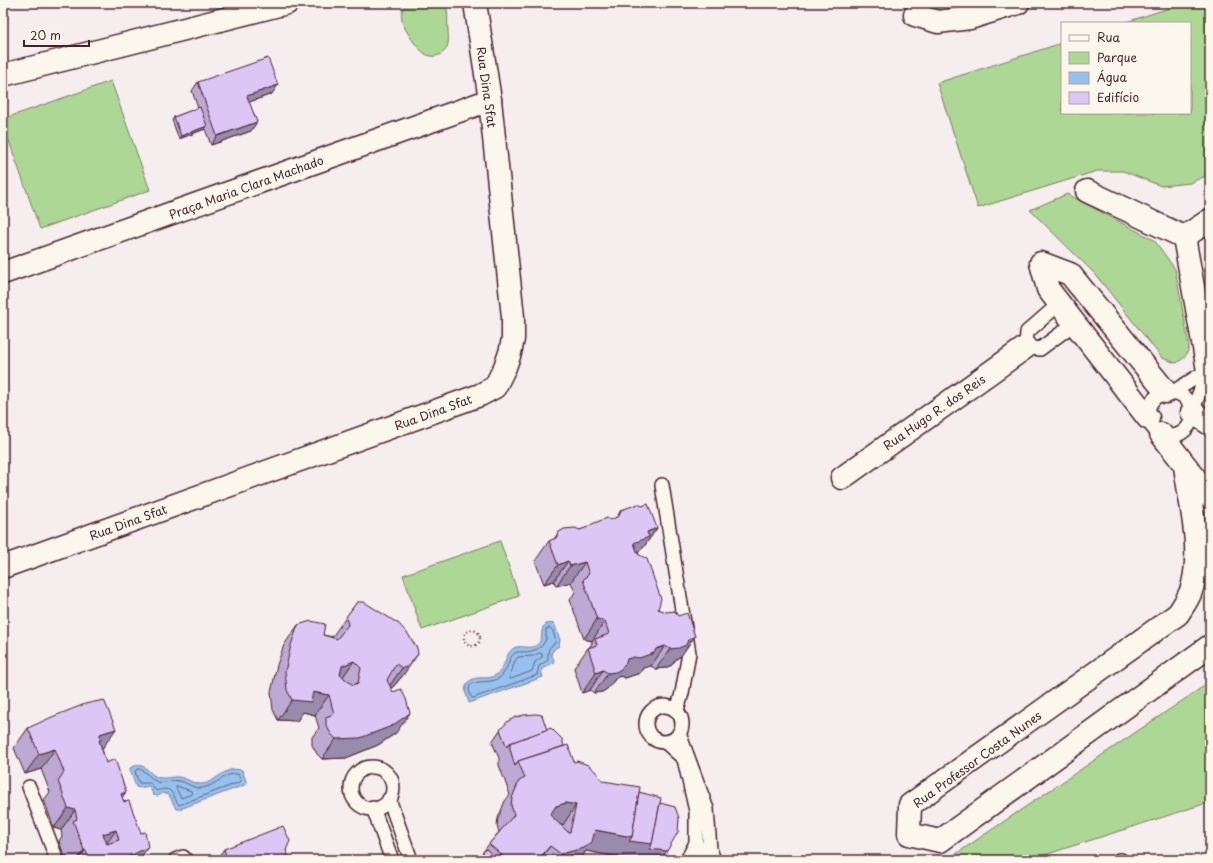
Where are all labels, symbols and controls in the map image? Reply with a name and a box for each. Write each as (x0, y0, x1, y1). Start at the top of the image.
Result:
scale bar (24, 22, 89, 48)
legend (1061, 22, 1191, 114)
text: 20 m (30, 26, 61, 44)
text: Rua (1097, 28, 1121, 46)
street label: Rua Dina Sfat (472, 45, 502, 129)
text: Parque (1097, 48, 1137, 66)
text: Água (1097, 68, 1128, 86)
text: Edifício (1097, 88, 1139, 106)
street label: Praça Maria Clara Machado (166, 150, 326, 223)
street label: Rua Hugo R. dos Reis (879, 370, 989, 454)
street label: Rua Dina Sfat (392, 390, 474, 434)
street label: Rua Dina Sfat (87, 500, 169, 544)
street label: Rua Professor Costa Nunes (909, 706, 1045, 812)

